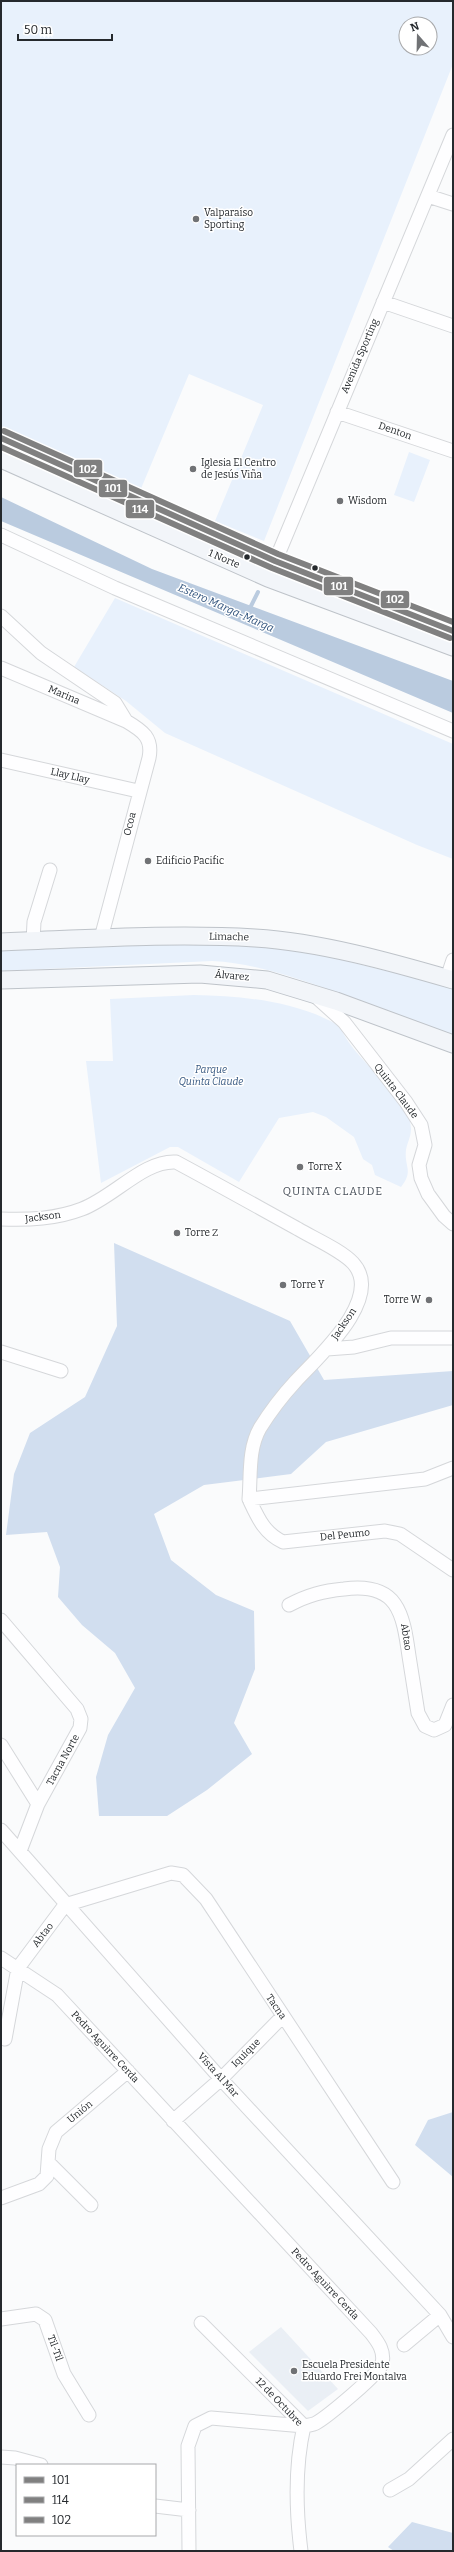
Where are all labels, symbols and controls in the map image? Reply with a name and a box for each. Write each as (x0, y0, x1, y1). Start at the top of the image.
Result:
scale bar (18, 16, 112, 42)
north arrow (398, 16, 438, 56)
text: N (409, 19, 421, 35)
text: 50 m (24, 23, 53, 37)
place label: Valparaíso Sporting (204, 206, 253, 231)
marker: Valparaíso Sporting (191, 214, 201, 224)
street label: Avenida Sporting (339, 316, 381, 395)
street label: Denton (377, 420, 414, 443)
place label: Iglesia El Centro de Jesús Viña (201, 457, 276, 481)
line badge: 102 (73, 459, 103, 478)
text: 102 (79, 463, 97, 476)
marker: Iglesia El Centro de Jesús Viña (188, 464, 198, 474)
line badge: 101 (98, 479, 128, 498)
text: 101 (105, 482, 121, 495)
place label: Wisdom (348, 495, 387, 507)
marker: Wisdom (335, 496, 345, 506)
line badge: 114 (125, 499, 155, 519)
text: 114 (132, 503, 148, 516)
street label: 1 Norte (206, 547, 242, 571)
unlabelled marker (242, 552, 252, 562)
unlabelled marker (310, 563, 320, 573)
line badge: 101 (323, 576, 354, 596)
text: 101 (331, 580, 347, 593)
water label: Estero Marga-Marga (176, 581, 276, 635)
line badge: 102 (380, 590, 410, 609)
text: 102 (386, 593, 404, 606)
street label: Marina (46, 683, 82, 707)
street label: Llay Llay (49, 766, 91, 786)
street label: Ocoa (121, 811, 139, 837)
place label: Edificio Pacific (156, 855, 224, 867)
marker: Edificio Pacific (143, 856, 153, 866)
street label: Limache (209, 931, 249, 943)
street label: Álvarez (214, 967, 250, 984)
street label: Quinta Claude (371, 1061, 421, 1121)
park label: Parque Quinta Claude (179, 1064, 243, 1088)
place label: Torre X (308, 1161, 342, 1173)
marker: Torre X (295, 1162, 305, 1172)
district label: QUINTA CLAUDE (283, 1185, 383, 1198)
street label: Jackson (24, 1209, 62, 1225)
place label: Torre Z (185, 1227, 218, 1239)
marker: Torre Z (172, 1228, 182, 1238)
place label: Torre Y (291, 1279, 325, 1291)
marker: Torre Y (278, 1280, 288, 1290)
place label: Torre W (384, 1294, 422, 1306)
marker: Torre W (424, 1295, 434, 1305)
street label: Jackson (328, 1305, 359, 1343)
street label: Del Peumo (319, 1526, 371, 1544)
street label: Abtao (398, 1622, 414, 1652)
street label: Tacna Norte (44, 1732, 82, 1788)
street label: Abtao (30, 1920, 56, 1950)
street label: Tacna (263, 1992, 289, 2022)
street label: Pedro Aguirre Cerda (69, 2009, 142, 2086)
street label: Iquique (229, 2036, 263, 2070)
street label: Vista Al Mar (195, 2050, 241, 2100)
street label: Unión (65, 2098, 95, 2126)
street label: Pedro Aguirre Cerda (289, 2246, 362, 2323)
street label: Til-Til (45, 2333, 65, 2363)
place label: Escuela Presidente Eduardo Frei Montalva (302, 2359, 407, 2383)
marker: Escuela Presidente Eduardo Frei Montalva (289, 2366, 299, 2376)
street label: 12 de Octubre (253, 2375, 305, 2429)
legend (16, 2464, 156, 2536)
text: 101 (52, 2473, 70, 2487)
text: 114 (52, 2493, 69, 2507)
text: 102 (52, 2513, 71, 2527)

